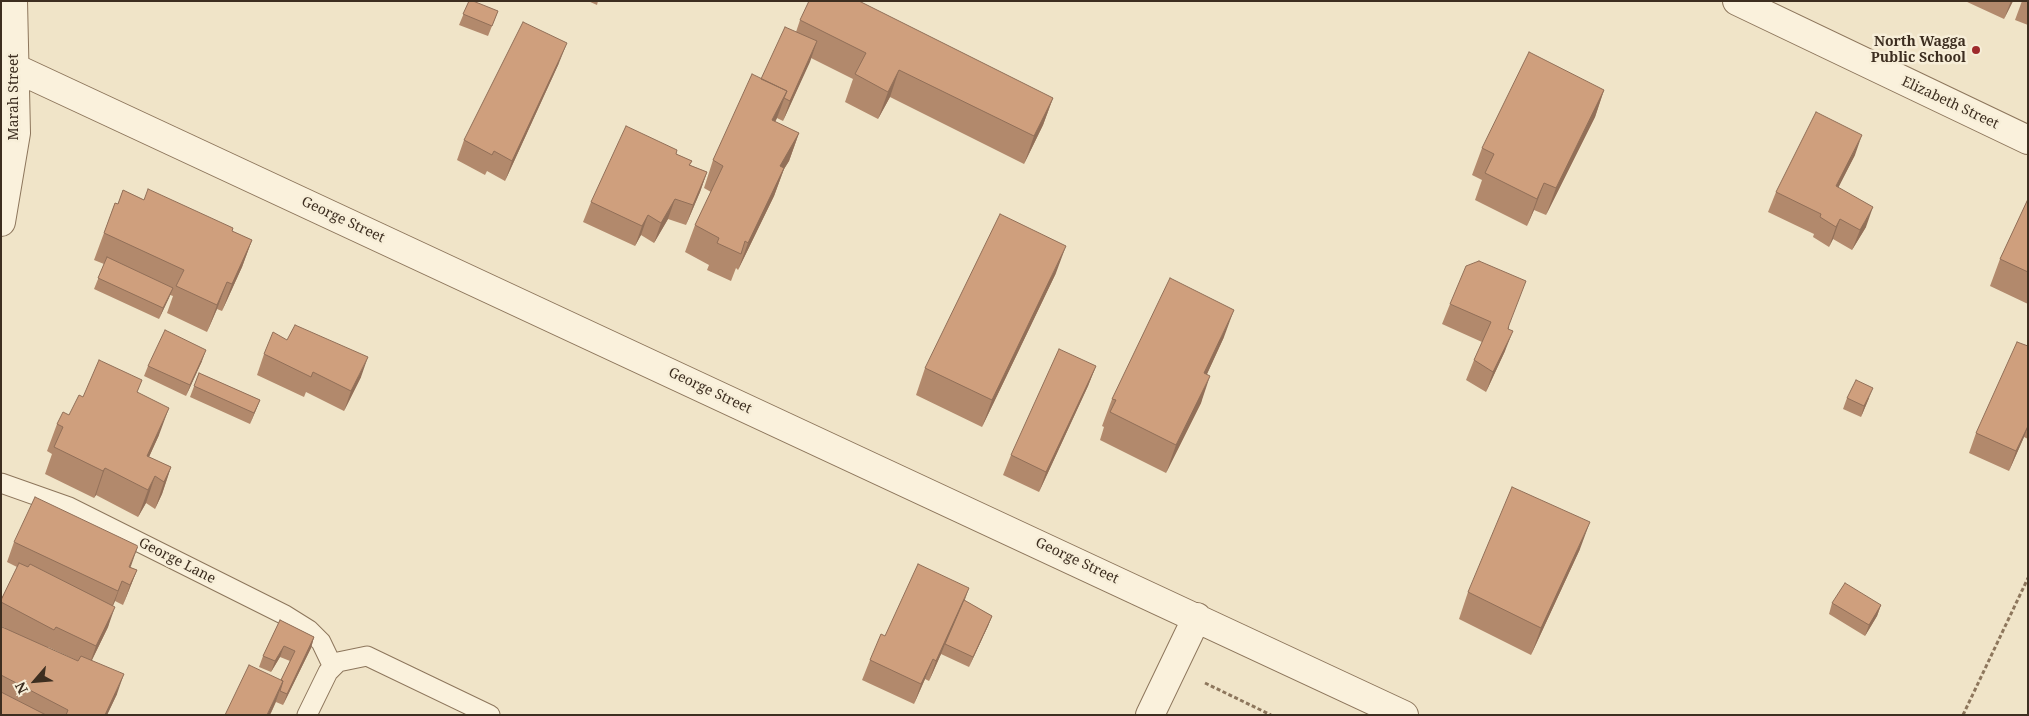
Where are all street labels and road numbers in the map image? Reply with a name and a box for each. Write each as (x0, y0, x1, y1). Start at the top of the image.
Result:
street label: Marah Street (6, 54, 22, 140)
street label: Elizabeth Street (1899, 73, 2001, 133)
street label: George Street (299, 193, 387, 247)
street label: George Street (666, 364, 754, 418)
street label: George Lane (136, 534, 218, 588)
street label: George Street (1033, 534, 1121, 588)

